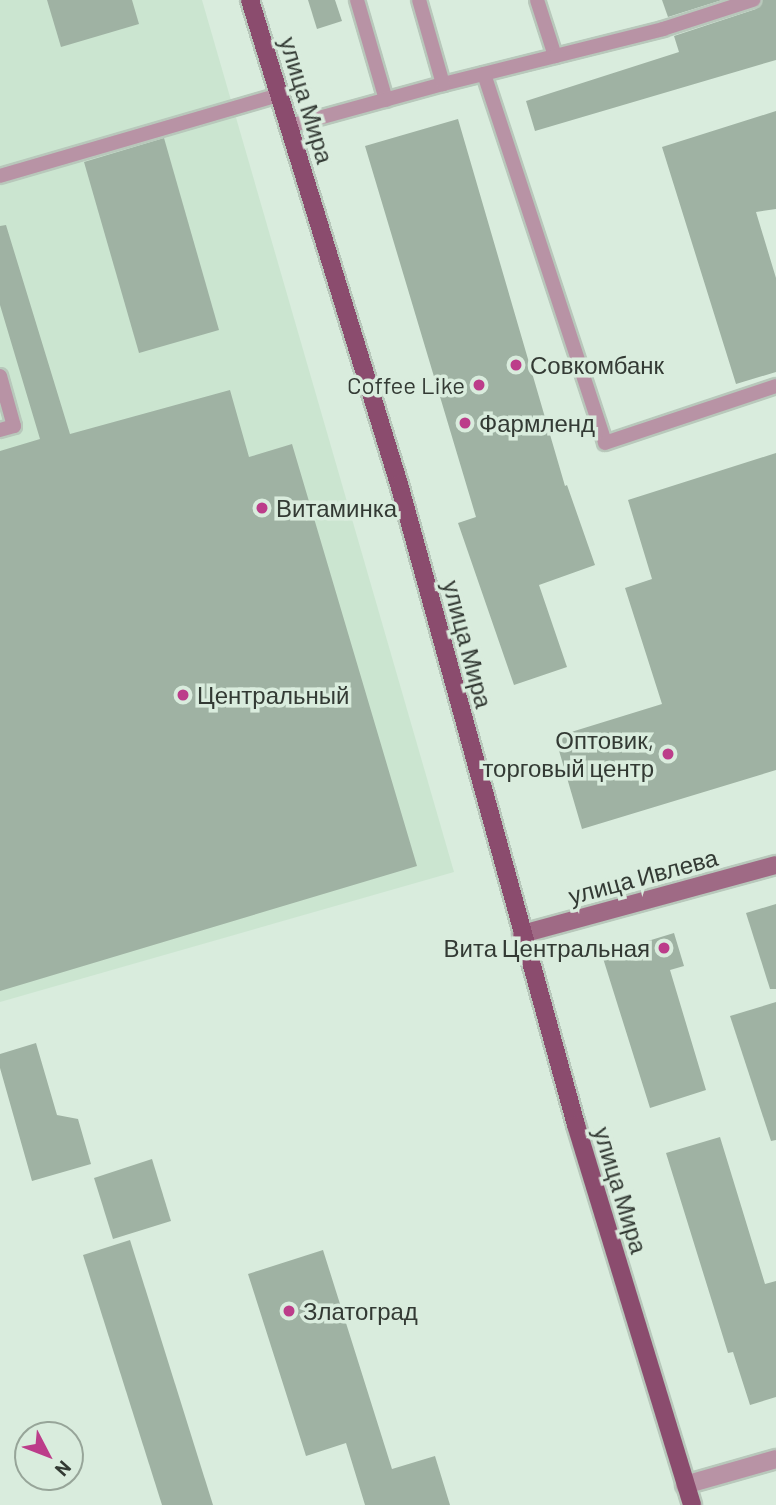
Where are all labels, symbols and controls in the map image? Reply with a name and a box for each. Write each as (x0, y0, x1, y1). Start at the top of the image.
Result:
street label: улица Мира (274, 33, 340, 167)
place label: Совкомбанк (530, 351, 664, 379)
marker: Совкомбанк (508, 357, 524, 373)
place label: Coffee Like (347, 371, 465, 399)
marker: Coffee Like (471, 377, 487, 393)
place label: Фармленд (479, 409, 595, 437)
marker: Фармленд (457, 415, 473, 431)
place label: Витаминка (276, 494, 397, 522)
marker: Витаминка (254, 500, 270, 516)
street label: улица Мира (437, 577, 499, 711)
place label: Центральный (197, 681, 349, 709)
marker: Центральный (175, 687, 191, 703)
place label: Оптовик, торговый центр (482, 726, 654, 782)
marker: Оптовик, торговый центр (660, 746, 676, 762)
street label: улица Ивлева (565, 842, 721, 910)
place label: Вита Центральная (444, 934, 650, 962)
marker: Вита Центральная (656, 940, 672, 956)
street label: улица Мира (588, 1123, 654, 1257)
place label: Златоград (303, 1297, 418, 1325)
marker: Златоград (281, 1303, 297, 1319)
north arrow (14, 1421, 84, 1491)
text: N (51, 1457, 76, 1481)

